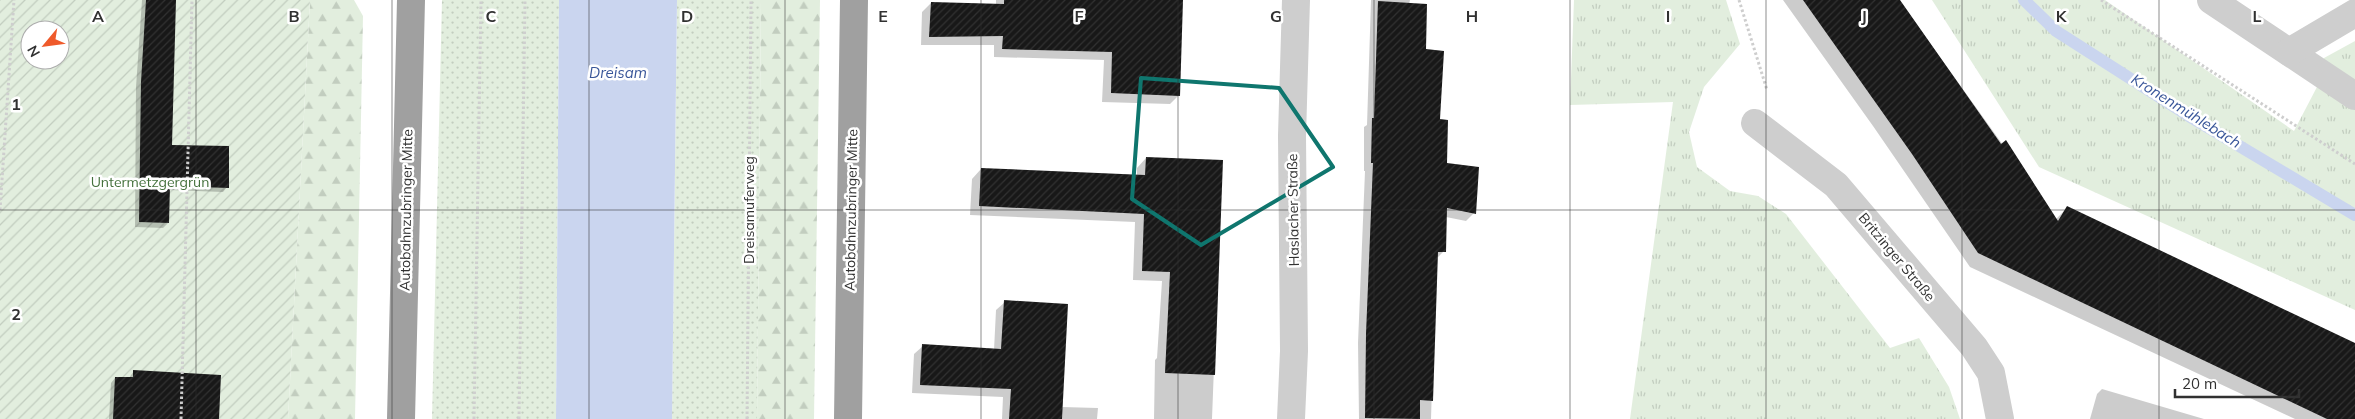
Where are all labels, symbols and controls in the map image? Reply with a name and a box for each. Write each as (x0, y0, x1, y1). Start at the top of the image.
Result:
text: A (92, 6, 104, 26)
text: B (288, 6, 300, 26)
text: C (486, 6, 497, 26)
text: D (681, 6, 693, 26)
text: E (878, 6, 888, 26)
text: F (1074, 6, 1084, 26)
text: G (1270, 6, 1282, 26)
text: H (1466, 6, 1478, 26)
text: I (1666, 6, 1670, 26)
text: J (1861, 6, 1867, 26)
text: K (2056, 6, 2068, 26)
text: L (2253, 6, 2262, 26)
north arrow (20, 20, 70, 70)
text: N (23, 42, 44, 60)
water label: Dreisam (589, 63, 647, 82)
water label: Kronenmühlebach (2128, 69, 2245, 152)
text: 1 (11, 94, 21, 114)
street label: Autobahnzubringer Mitte (396, 129, 416, 291)
street label: Autobahnzubringer Mitte (841, 129, 861, 291)
street label: Haslacher Straße (1283, 153, 1303, 267)
street label: Dreisamuferweg (740, 156, 758, 264)
park label: Untermetzgergrün (91, 173, 209, 191)
street label: Britzinger Straße (1855, 209, 1939, 305)
text: 2 (11, 304, 21, 324)
scale bar (2175, 366, 2299, 398)
text: 20 m (2182, 374, 2217, 393)

